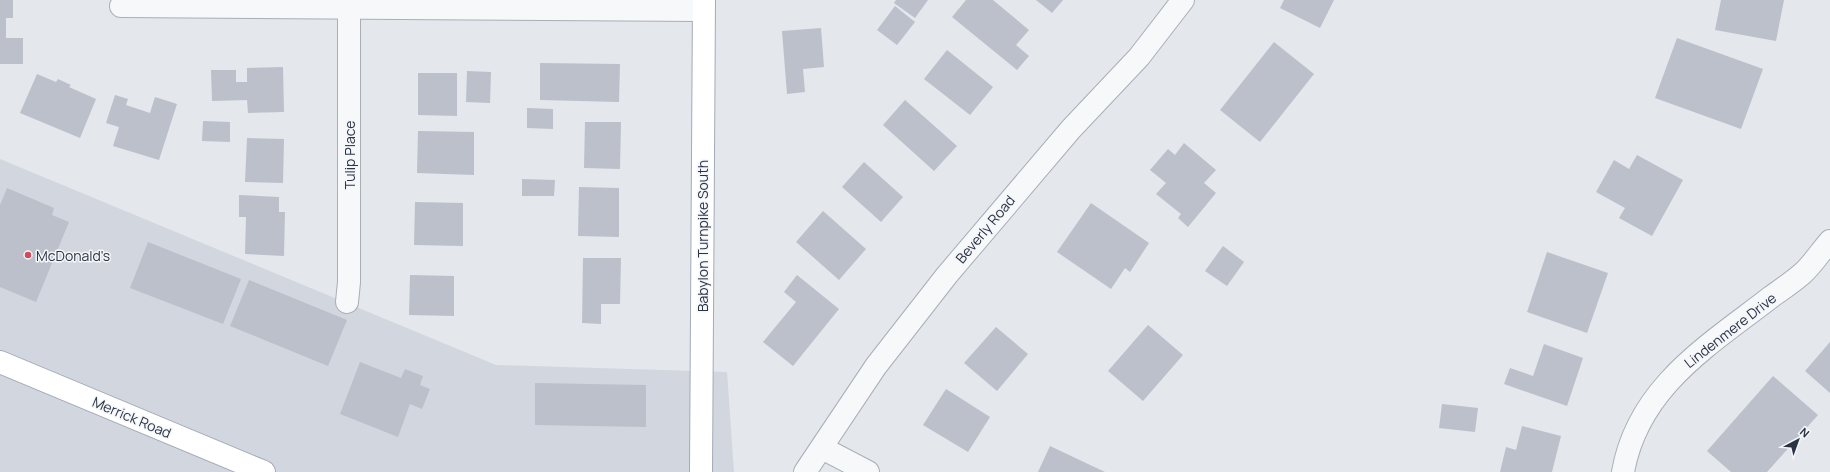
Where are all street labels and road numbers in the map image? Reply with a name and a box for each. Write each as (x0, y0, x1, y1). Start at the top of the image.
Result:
street label: Tulip Place (340, 121, 359, 189)
street label: Babylon Turnpike South (693, 160, 712, 312)
street label: Beverly Road (951, 191, 1019, 267)
street label: Lindenmere Drive (1680, 288, 1780, 372)
street label: Merrick Road (90, 392, 174, 442)

